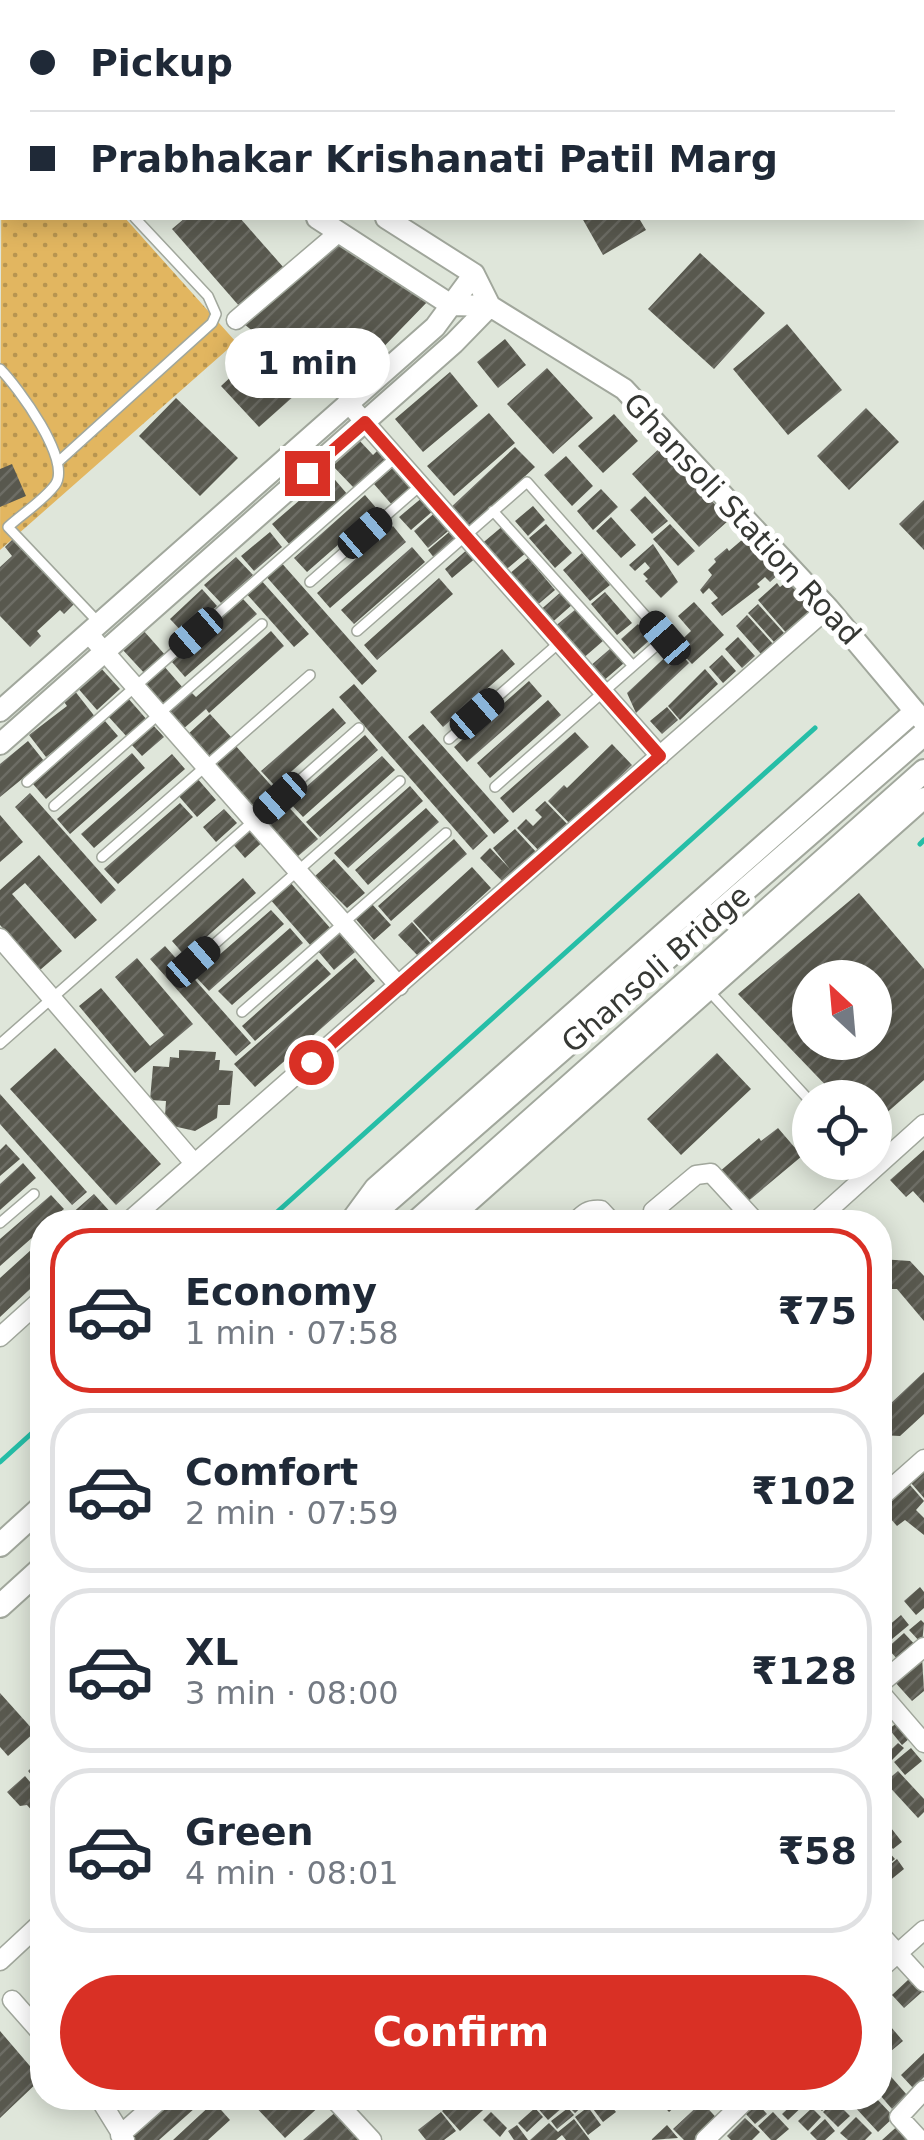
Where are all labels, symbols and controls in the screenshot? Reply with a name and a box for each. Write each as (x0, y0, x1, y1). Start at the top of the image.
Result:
text: Pickup (90, 41, 233, 85)
text: Prabhakar Krishanati Patil Marg (90, 137, 778, 181)
callout: 1 min (224, 328, 390, 398)
text: 1 min (257, 344, 358, 382)
street label: Ghansoli Station Road (617, 386, 868, 652)
route end (285, 451, 330, 496)
car (333, 502, 397, 564)
car (164, 602, 228, 664)
car (634, 606, 696, 670)
car (445, 683, 509, 745)
car (248, 767, 312, 829)
street label: Ghansoli Bridge (555, 877, 757, 1060)
car (161, 931, 225, 993)
north arrow (792, 960, 892, 1060)
map controls (792, 960, 892, 1180)
route start (289, 1040, 334, 1085)
button: locate (792, 1080, 892, 1180)
icon: car (65, 1266, 155, 1356)
text: Economy (185, 1270, 377, 1314)
text: ₹75 (778, 1289, 857, 1333)
text: 1 min · 07:58 (185, 1314, 399, 1352)
icon: car (65, 1446, 155, 1536)
text: Comfort (185, 1450, 358, 1494)
text: ₹102 (751, 1469, 857, 1513)
text: 2 min · 07:59 (185, 1494, 399, 1532)
icon: car (65, 1626, 155, 1716)
text: XL (185, 1630, 239, 1674)
text: ₹128 (751, 1649, 857, 1693)
text: 3 min · 08:00 (185, 1674, 399, 1712)
icon: car (65, 1806, 155, 1896)
text: Green (185, 1810, 314, 1854)
text: ₹58 (778, 1829, 857, 1873)
text: 4 min · 08:01 (185, 1854, 399, 1892)
button: Confirm (60, 1975, 862, 2090)

